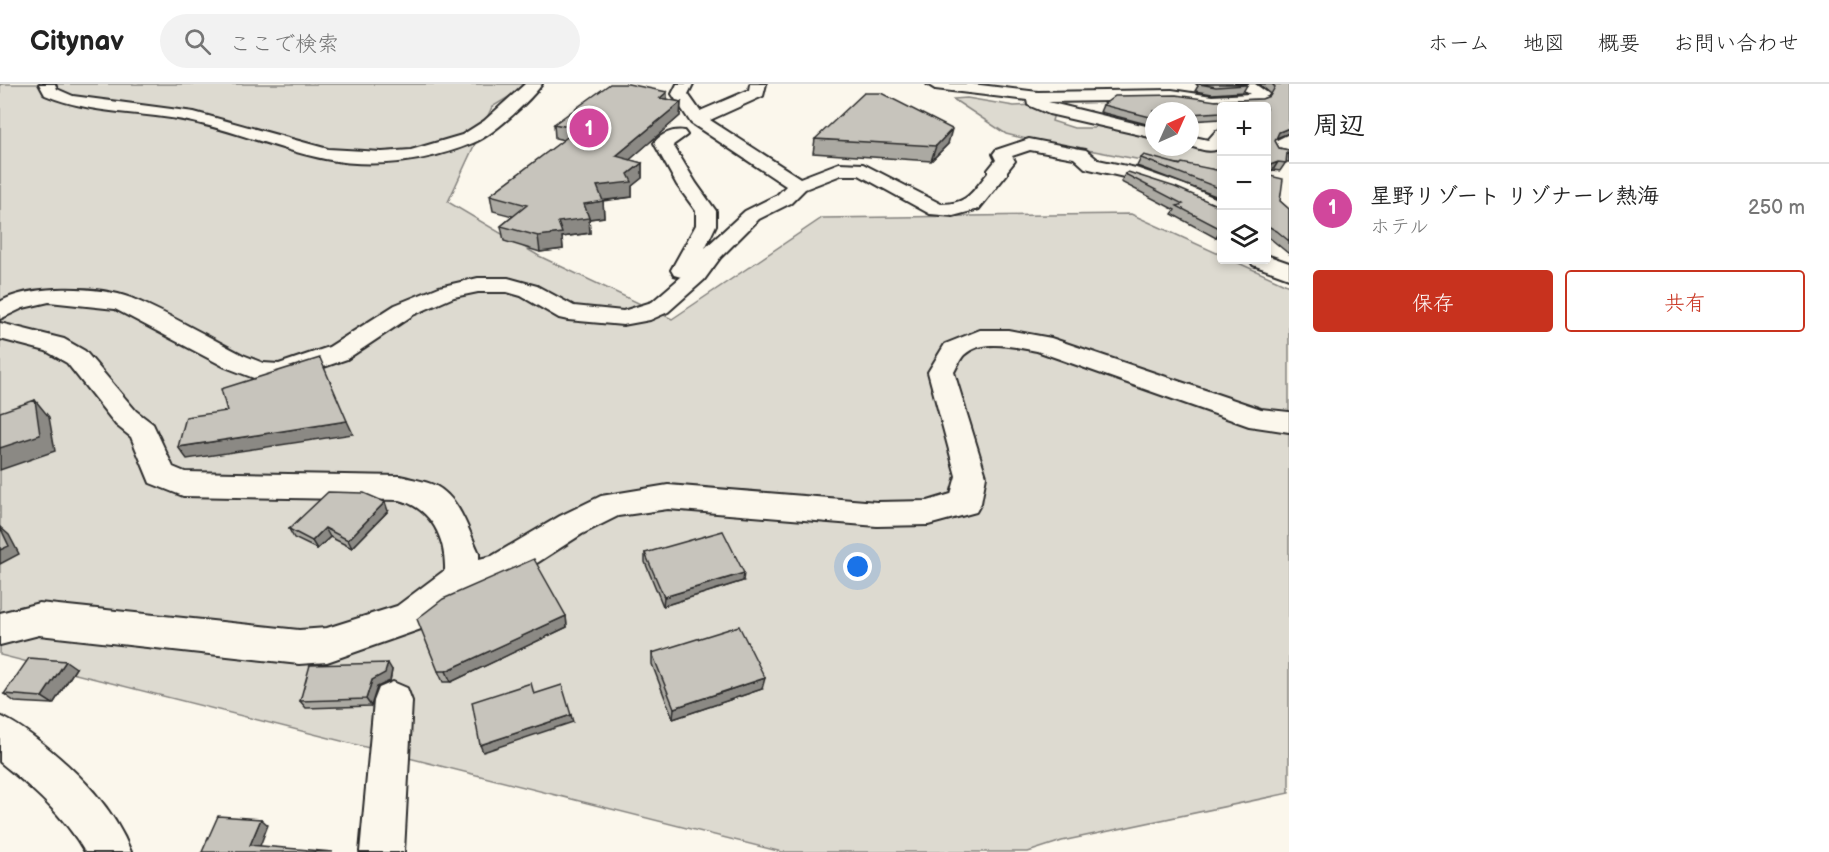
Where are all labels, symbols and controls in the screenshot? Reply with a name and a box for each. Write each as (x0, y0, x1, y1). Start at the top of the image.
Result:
search box (160, 14, 580, 68)
text: Citynav (30, 25, 124, 58)
icon: search (181, 25, 214, 58)
text: ここで検索 (229, 31, 339, 58)
text: ホーム (1428, 31, 1490, 56)
text: 地図 (1523, 31, 1565, 56)
text: 概要 (1598, 31, 1640, 56)
text: お問い合わせ (1673, 31, 1799, 56)
north arrow (1145, 102, 1199, 156)
map controls (1217, 102, 1271, 264)
button: + (1217, 102, 1271, 156)
pin: 1 (570, 106, 608, 150)
text: 周辺 (1313, 111, 1365, 142)
button: − (1217, 156, 1271, 210)
text: 星野リゾート リゾナーレ熱海 (1370, 183, 1659, 210)
text: 1 (1328, 196, 1337, 220)
text: 250 m (1748, 196, 1805, 220)
button: layers (1217, 210, 1271, 264)
text: ホテル (1370, 215, 1429, 239)
button: 保存 (1313, 270, 1553, 332)
button: 共有 (1565, 270, 1805, 332)
your location (843, 552, 872, 581)

